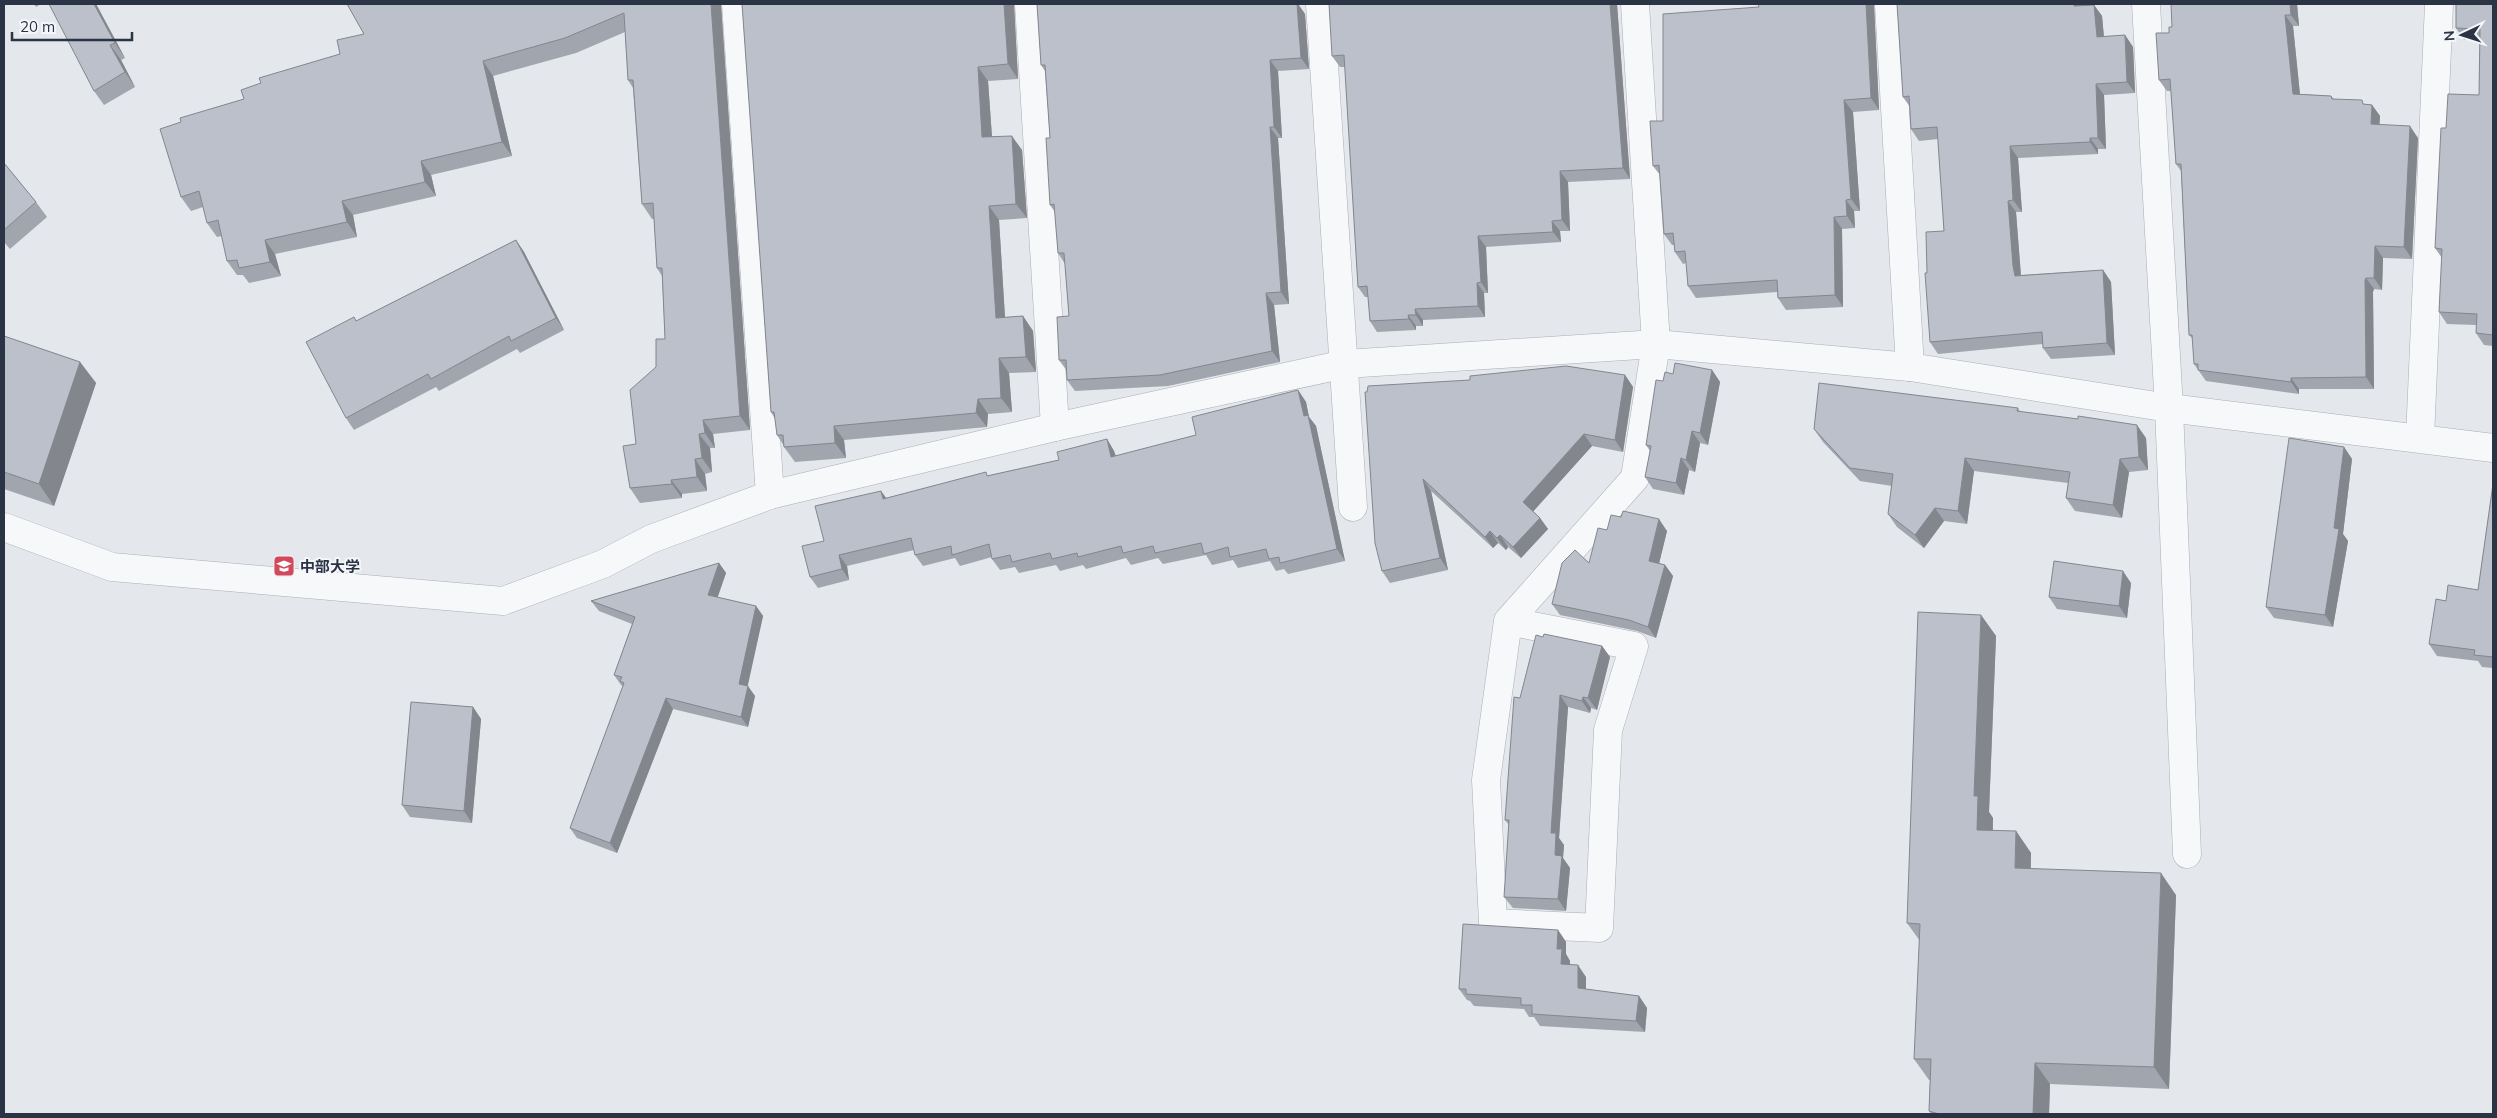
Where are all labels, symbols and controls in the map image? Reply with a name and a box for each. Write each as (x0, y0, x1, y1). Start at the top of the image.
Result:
scale bar (12, 10, 132, 42)
north arrow (2437, 10, 2487, 60)
text: 20 m (20, 17, 55, 36)
text: N (2440, 30, 2458, 42)
school or university icon: 中部大学 (272, 554, 296, 578)
place label: 中部大学 (300, 557, 360, 576)

